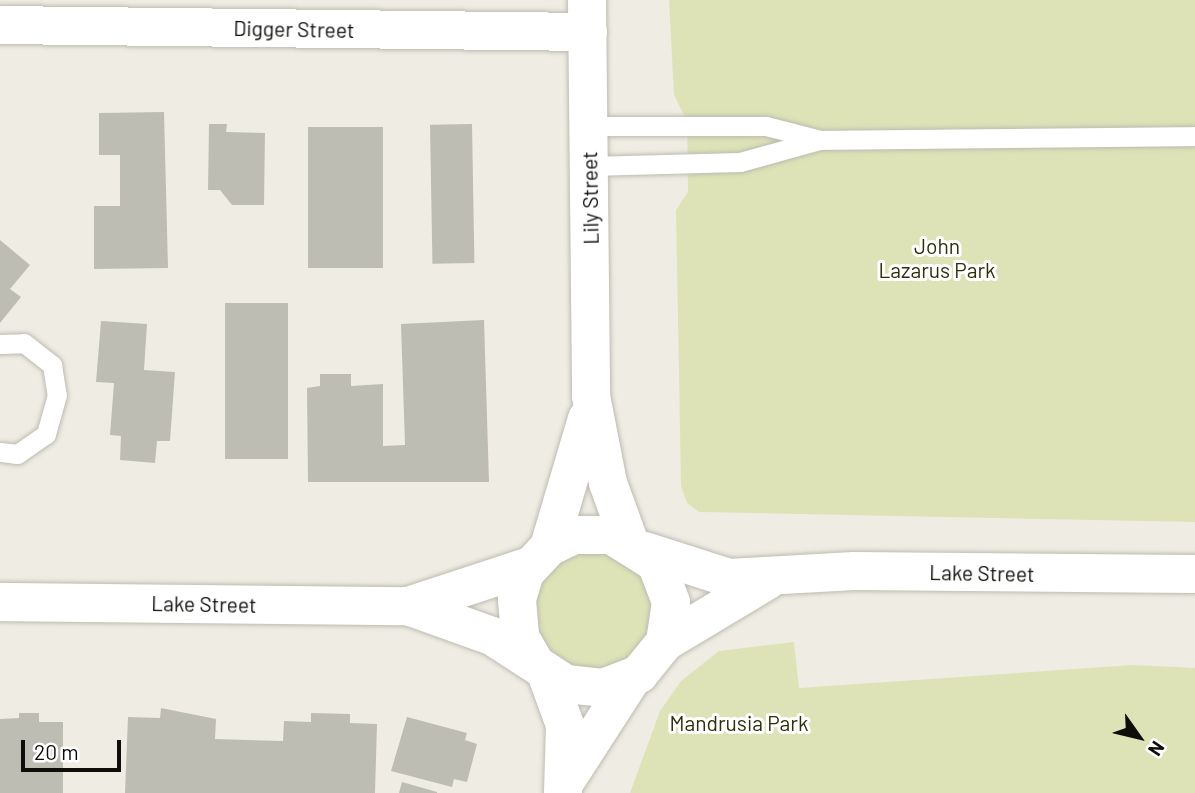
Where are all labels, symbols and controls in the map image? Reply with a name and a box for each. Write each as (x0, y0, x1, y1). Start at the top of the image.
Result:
street label: Digger Street (233, 15, 355, 43)
street label: Lily Street (577, 151, 603, 245)
park label: John Lazarus Park (878, 233, 996, 283)
street label: Lake Street (929, 559, 1035, 587)
street label: Lake Street (151, 590, 257, 618)
north arrow (1104, 702, 1174, 772)
park label: Mandrusia Park (670, 710, 808, 736)
scale bar (24, 726, 124, 770)
text: N (1144, 737, 1170, 761)
text: 20 m (34, 739, 79, 764)

